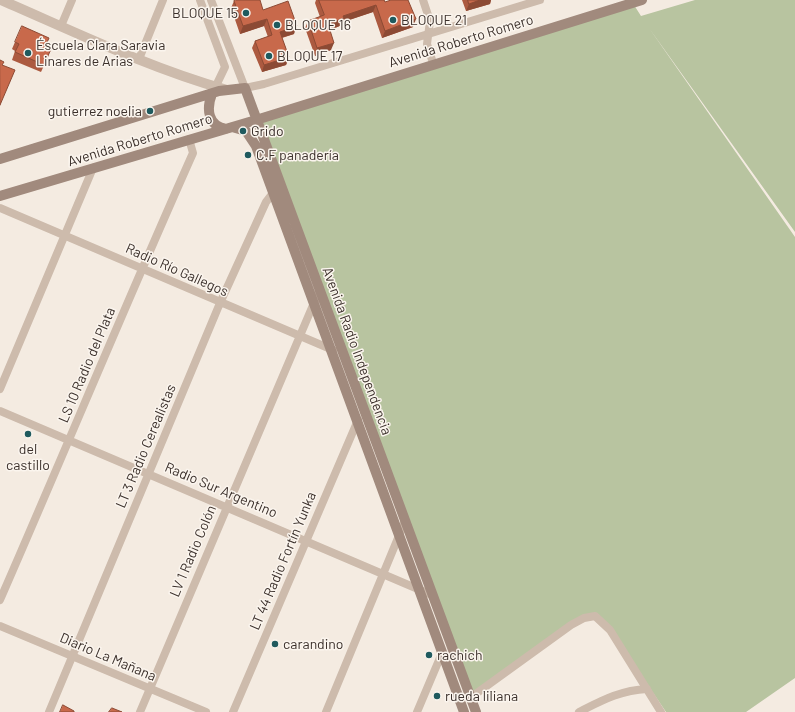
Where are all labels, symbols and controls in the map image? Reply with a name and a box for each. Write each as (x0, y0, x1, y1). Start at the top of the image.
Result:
place label: BLOQUE 15 (172, 5, 238, 21)
marker: BLOQUE 15 (241, 8, 251, 18)
street label: Avenida Roberto Romero (387, 11, 535, 71)
place label: BLOQUE 21 (401, 12, 467, 28)
marker: BLOQUE 21 (388, 15, 398, 25)
place label: BLOQUE 16 (285, 17, 351, 33)
marker: BLOQUE 16 (272, 20, 282, 30)
place label: Éscuela Clara Saravia Linares de Arias (36, 37, 165, 70)
marker: Éscuela Clara Saravia Linares de Arias (23, 48, 33, 58)
place label: BLOQUE 17 (277, 48, 342, 64)
marker: BLOQUE 17 (264, 51, 274, 61)
place label: gutierrez noelia (48, 103, 142, 119)
marker: gutierrez noelia (145, 106, 155, 116)
street label: Avenida Roberto Romero (66, 110, 214, 170)
place label: Grido (251, 123, 284, 139)
marker: Grido (238, 126, 248, 136)
place label: C.F panadería (256, 147, 339, 163)
marker: C.F panadería (243, 150, 253, 160)
street label: Radio Río Gallegos (123, 240, 231, 300)
street label: Avenida Radio Independencia (319, 265, 395, 437)
street label: LS 10 Radio del Plata (55, 305, 119, 425)
street label: LT 3 Radio Cerealistas (112, 382, 180, 510)
marker: del castillo (23, 429, 33, 439)
place label: del castillo (6, 441, 50, 474)
street label: Radio Sur Argentino (162, 459, 280, 521)
street label: LT 44 Radio Fortín Yunka (246, 489, 320, 633)
street label: LV 1 Radio Colón (166, 503, 220, 599)
street label: Diario La Mañana (57, 629, 159, 685)
place label: carandino (283, 636, 343, 652)
marker: carandino (270, 639, 280, 649)
place label: rachich (437, 647, 482, 663)
marker: rachich (424, 650, 434, 660)
place label: rueda liliana (445, 688, 518, 704)
marker: rueda liliana (432, 691, 442, 701)

